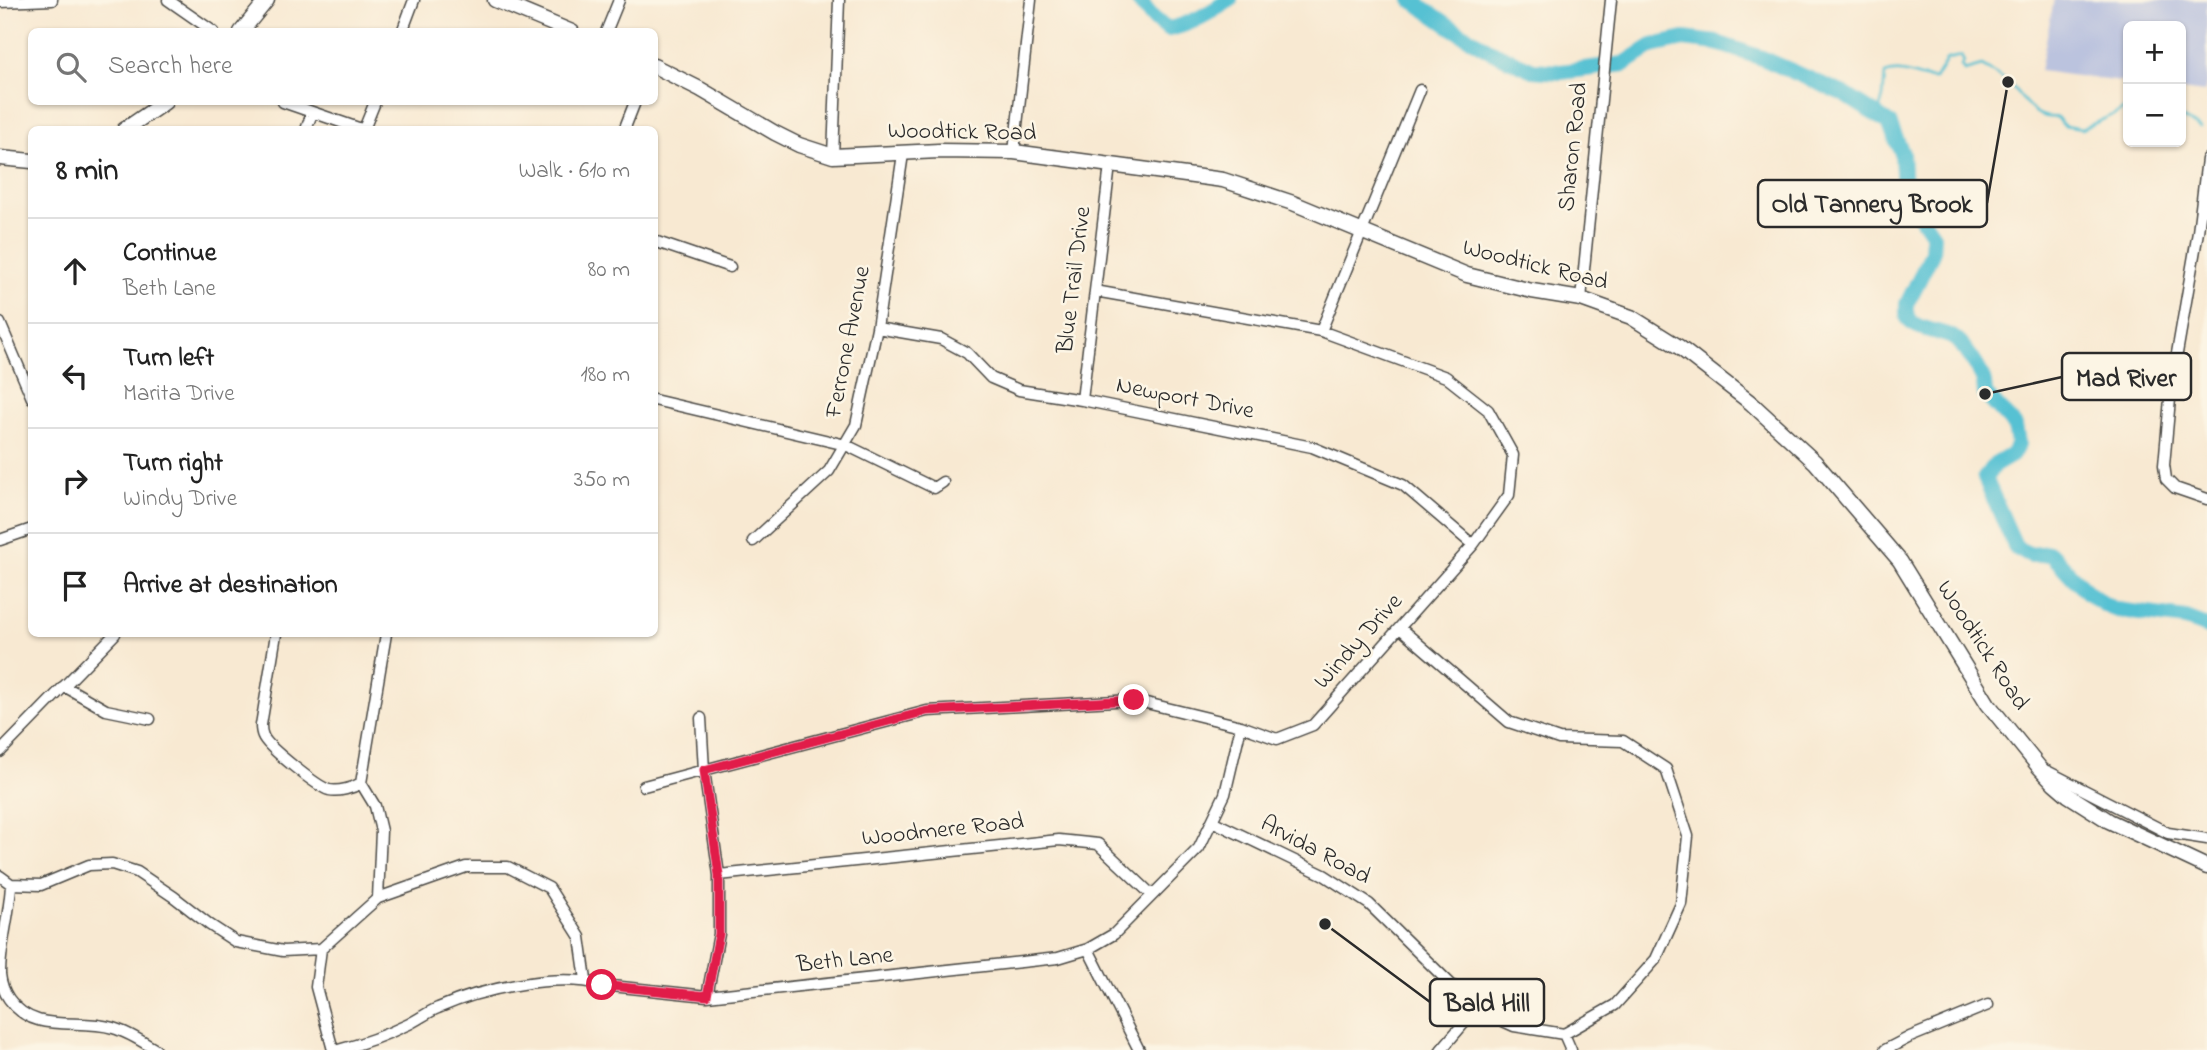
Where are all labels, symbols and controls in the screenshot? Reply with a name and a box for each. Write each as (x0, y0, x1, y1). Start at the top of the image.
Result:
map controls (2123, 21, 2186, 147)
button: + (2123, 21, 2186, 84)
search box (28, 28, 658, 105)
icon: search (52, 48, 90, 86)
text: Search here (108, 48, 233, 86)
street label: Sharon Road (1550, 80, 1598, 213)
button: − (2123, 84, 2186, 147)
street label: Woodtick Road (887, 114, 1037, 152)
text: 8 min (56, 150, 118, 194)
text: Walk · 610 m (518, 155, 630, 188)
callout: Old Tannery Brook (1758, 180, 1987, 227)
text: Old Tannery Brook (1771, 187, 1973, 225)
street label: Blue Trail Drive (1049, 204, 1101, 356)
street label: Woodtick Road (1459, 231, 1612, 301)
text: Continue (123, 235, 216, 273)
icon: ahead (56, 252, 94, 290)
text: 80 m (588, 254, 630, 287)
street label: Ferrone Avenue (817, 263, 881, 422)
text: Beth Lane (123, 273, 216, 306)
text: Turn left (123, 340, 214, 378)
callout: Mad River (2062, 353, 2191, 400)
icon: left (56, 357, 94, 395)
text: 180 m (581, 359, 630, 392)
text: Mad River (2076, 361, 2177, 399)
street label: Newport Drive (1113, 368, 1257, 430)
text: Marita Drive (123, 378, 235, 411)
text: Turn right (123, 445, 223, 483)
icon: right (56, 462, 94, 500)
text: 350 m (574, 464, 630, 497)
text: Windy Drive (123, 483, 237, 516)
icon: arrive (56, 567, 94, 605)
text: Arrive at destination (123, 567, 338, 605)
street label: Woodtick Road (1927, 574, 2037, 718)
street label: Windy Drive (1306, 586, 1413, 699)
route end (1118, 684, 1149, 715)
street label: Woodmere Road (860, 805, 1026, 857)
street label: Arvida Road (1254, 807, 1377, 895)
street label: Beth Lane (794, 939, 895, 984)
route start (586, 969, 617, 1000)
callout: Bald Hill (1430, 979, 1544, 1026)
text: Bald Hill (1443, 986, 1530, 1024)

